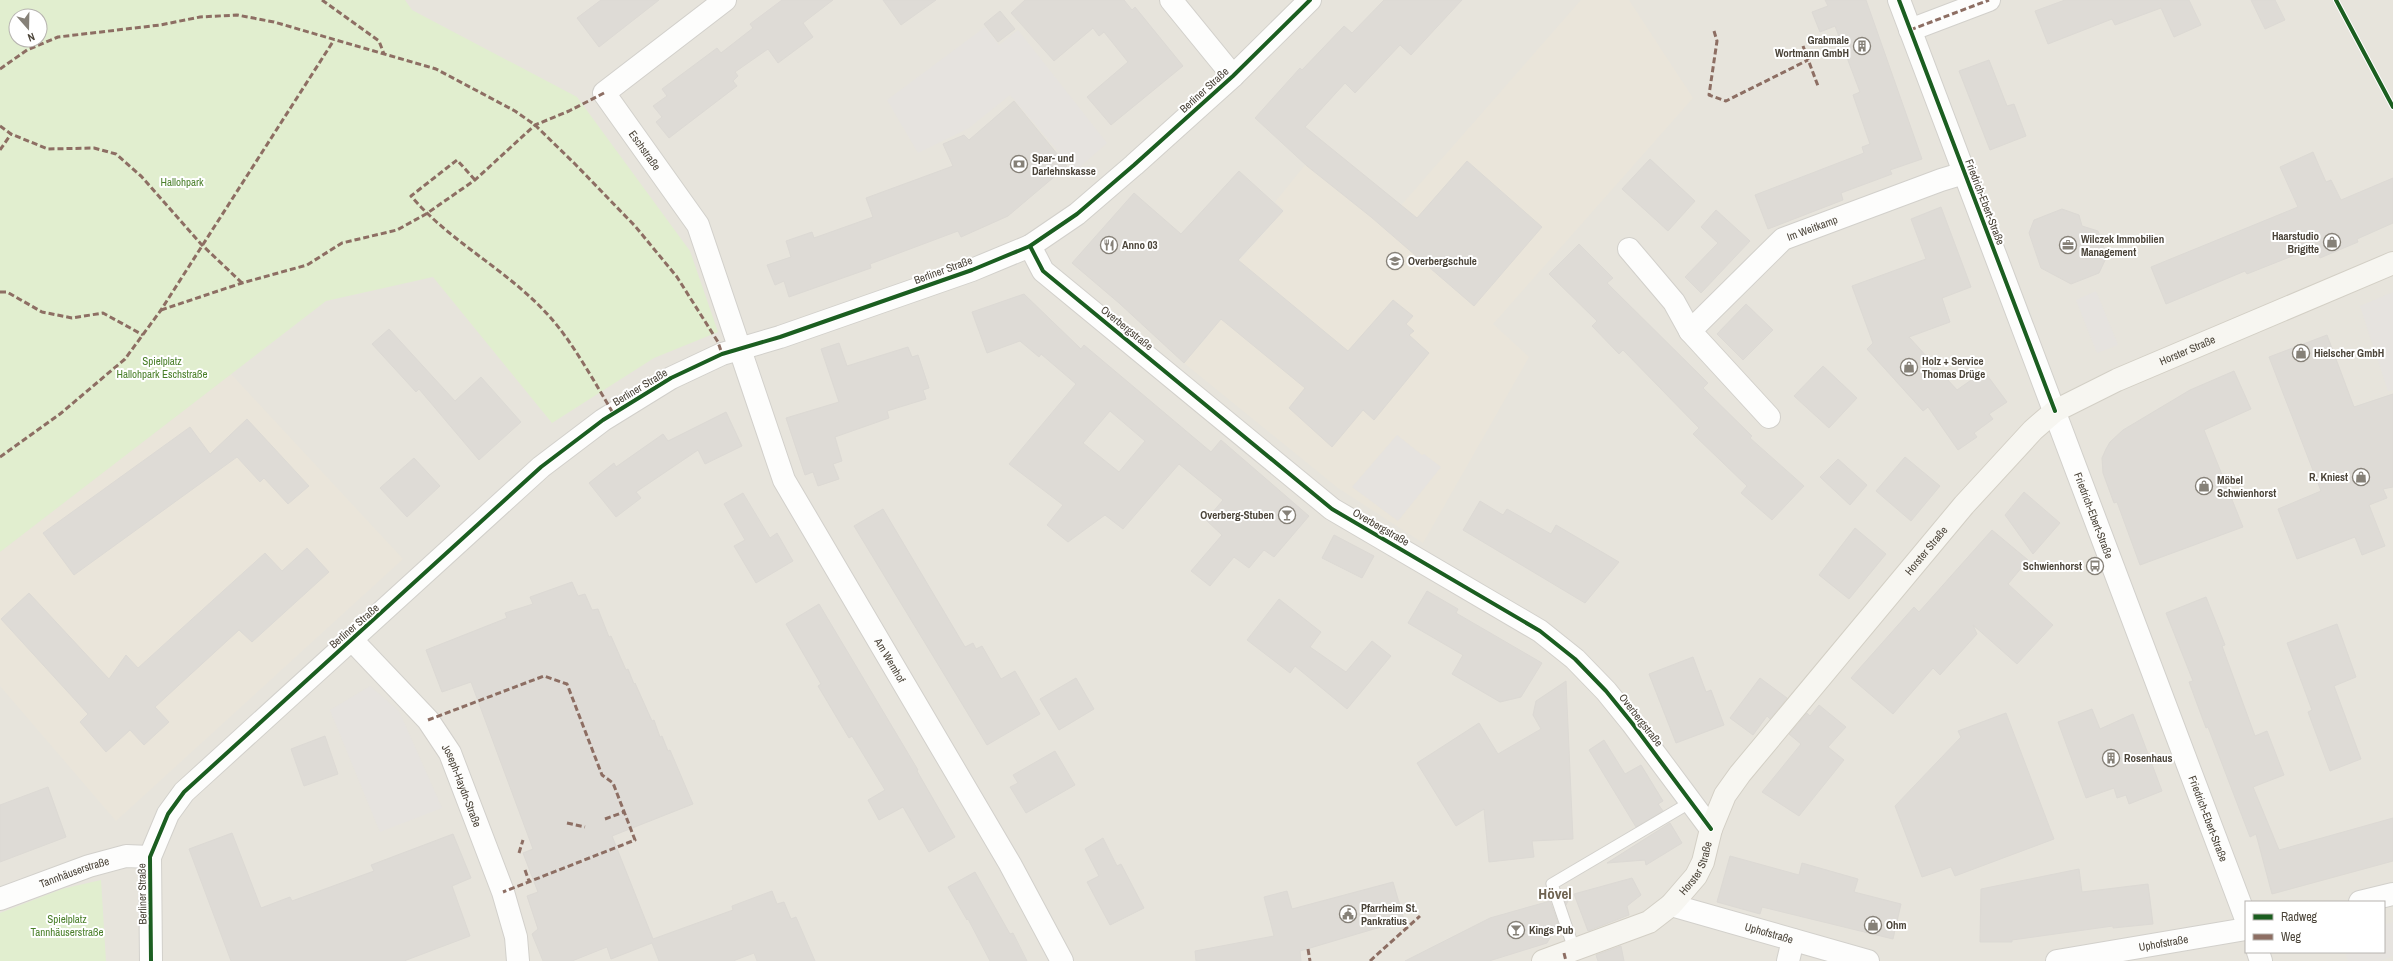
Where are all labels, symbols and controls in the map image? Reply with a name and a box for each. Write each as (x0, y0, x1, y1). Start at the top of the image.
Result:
north arrow (8, 8, 48, 48)
text: N (26, 30, 37, 45)
place label: Grabmale Wortmann GmbH (1775, 33, 1849, 60)
building icon: Grabmale Wortmann GmbH (1852, 36, 1872, 56)
street label: Berliner Straße (1177, 64, 1231, 116)
street label: Eschstraße (626, 128, 664, 173)
place label: Spar- und Darlehnskasse (1032, 151, 1096, 178)
bank icon: Spar- und Darlehnskasse (1009, 154, 1029, 174)
street label: Friedrich-Ebert-Straße (1962, 157, 2008, 247)
park label: Hallohpark (160, 175, 204, 189)
street label: Im Weitkamp (1785, 212, 1840, 244)
place label: Haarstudio Brigitte (2272, 229, 2319, 256)
place label: Wilczek Immobilien Management (2081, 232, 2164, 259)
shop icon: Haarstudio Brigitte (2322, 232, 2342, 252)
restaurant icon: Anno 03 (1099, 235, 1119, 255)
office icon: Wilczek Immobilien Management (2058, 235, 2078, 255)
place label: Anno 03 (1122, 238, 1158, 252)
school or university icon: Overbergschule (1385, 251, 1405, 271)
street label: Berliner Straße (912, 253, 974, 287)
place label: Overbergschule (1408, 254, 1477, 268)
street label: Overbergstraße (1098, 303, 1156, 353)
street label: Horster Straße (2157, 332, 2217, 368)
shop icon: Hielscher GmbH (2291, 343, 2311, 363)
place label: Hielscher GmbH (2314, 346, 2384, 360)
park label: Spielplatz Hallohpark Eschstraße (116, 354, 208, 381)
place label: Holz + Service Thomas Drüge (1922, 354, 1985, 381)
shop icon: Holz + Service Thomas Drüge (1899, 357, 1919, 377)
street label: Berliner Straße (610, 365, 670, 409)
shop icon: R. Kniest (2351, 467, 2371, 487)
street label: Friedrich-Ebert-Straße (2071, 470, 2116, 561)
place label: R. Kniest (2309, 470, 2348, 484)
place label: Möbel Schwienhorst (2217, 473, 2276, 500)
shop icon: Möbel Schwienhorst (2194, 476, 2214, 496)
bar icon: Overberg-Stuben (1277, 505, 1297, 525)
street label: Overbergstraße (1350, 505, 1412, 549)
place label: Overberg-Stuben (1200, 508, 1274, 522)
street label: Horster Straße (1902, 523, 1950, 578)
bus stop icon: Schwienhorst (2085, 556, 2105, 576)
place label: Schwienhorst (2023, 559, 2082, 573)
street label: Berliner Straße (326, 601, 382, 651)
street label: Am Wemhof (871, 635, 909, 686)
street label: Overbergstraße (1616, 691, 1666, 749)
street label: Joseph-Haydn-Straße (439, 741, 485, 829)
building icon: Rosenhaus (2101, 748, 2121, 768)
place label: Rosenhaus (2124, 751, 2173, 765)
street label: Friedrich-Ebert-Straße (2185, 774, 2231, 864)
street label: Horster Straße (1676, 840, 1715, 898)
street label: Tannhäuserstraße (37, 854, 111, 891)
street label: Berliner Straße (134, 863, 150, 925)
district label: Hövel (1538, 883, 1572, 904)
place label: Pfarrheim St. Pankratius (1361, 901, 1418, 928)
legend (2245, 901, 2385, 953)
public building icon: Pfarrheim St. Pankratius (1338, 904, 1358, 924)
text: Radweg (2281, 909, 2318, 925)
park label: Spielplatz Tannhäuserstraße (31, 912, 103, 939)
shop icon: Ohm (1863, 915, 1883, 935)
place label: Ohm (1886, 918, 1907, 932)
street label: Uphofstraße (1743, 919, 1795, 946)
bar icon: Kings Pub (1506, 920, 1526, 940)
place label: Kings Pub (1529, 923, 1574, 937)
text: Weg (2281, 929, 2302, 945)
street label: Uphofstraße (2138, 932, 2189, 954)

